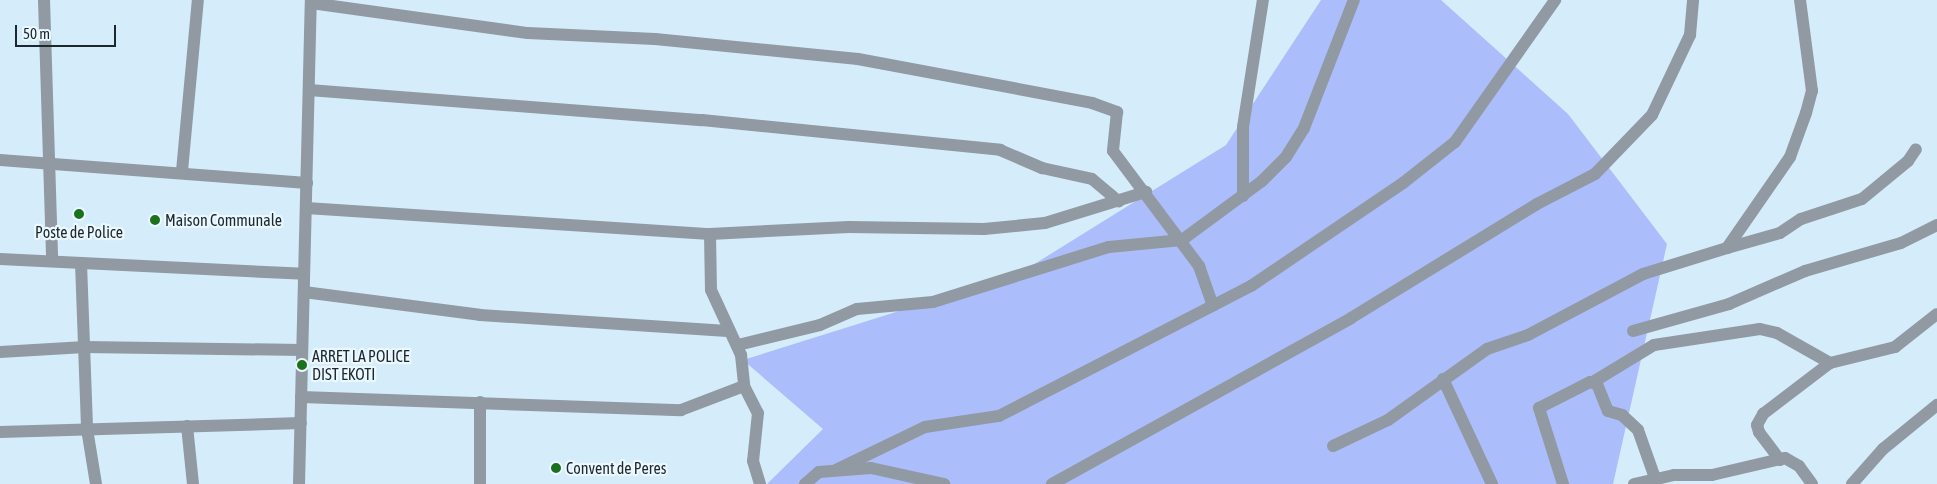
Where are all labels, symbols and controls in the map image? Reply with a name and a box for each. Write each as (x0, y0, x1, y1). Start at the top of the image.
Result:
scale bar (18, 15, 119, 47)
text: 50 m (23, 25, 50, 42)
marker: Poste de Police (73, 208, 85, 220)
place label: Maison Communale (165, 210, 282, 230)
marker: Maison Communale (149, 214, 161, 226)
place label: Poste de Police (35, 222, 123, 242)
place label: ARRET LA POLICE DIST EKOTI (312, 346, 410, 384)
marker: ARRET LA POLICE DIST EKOTI (296, 359, 308, 371)
place label: Convent de Peres (566, 458, 666, 478)
marker: Convent de Peres (550, 462, 562, 474)

